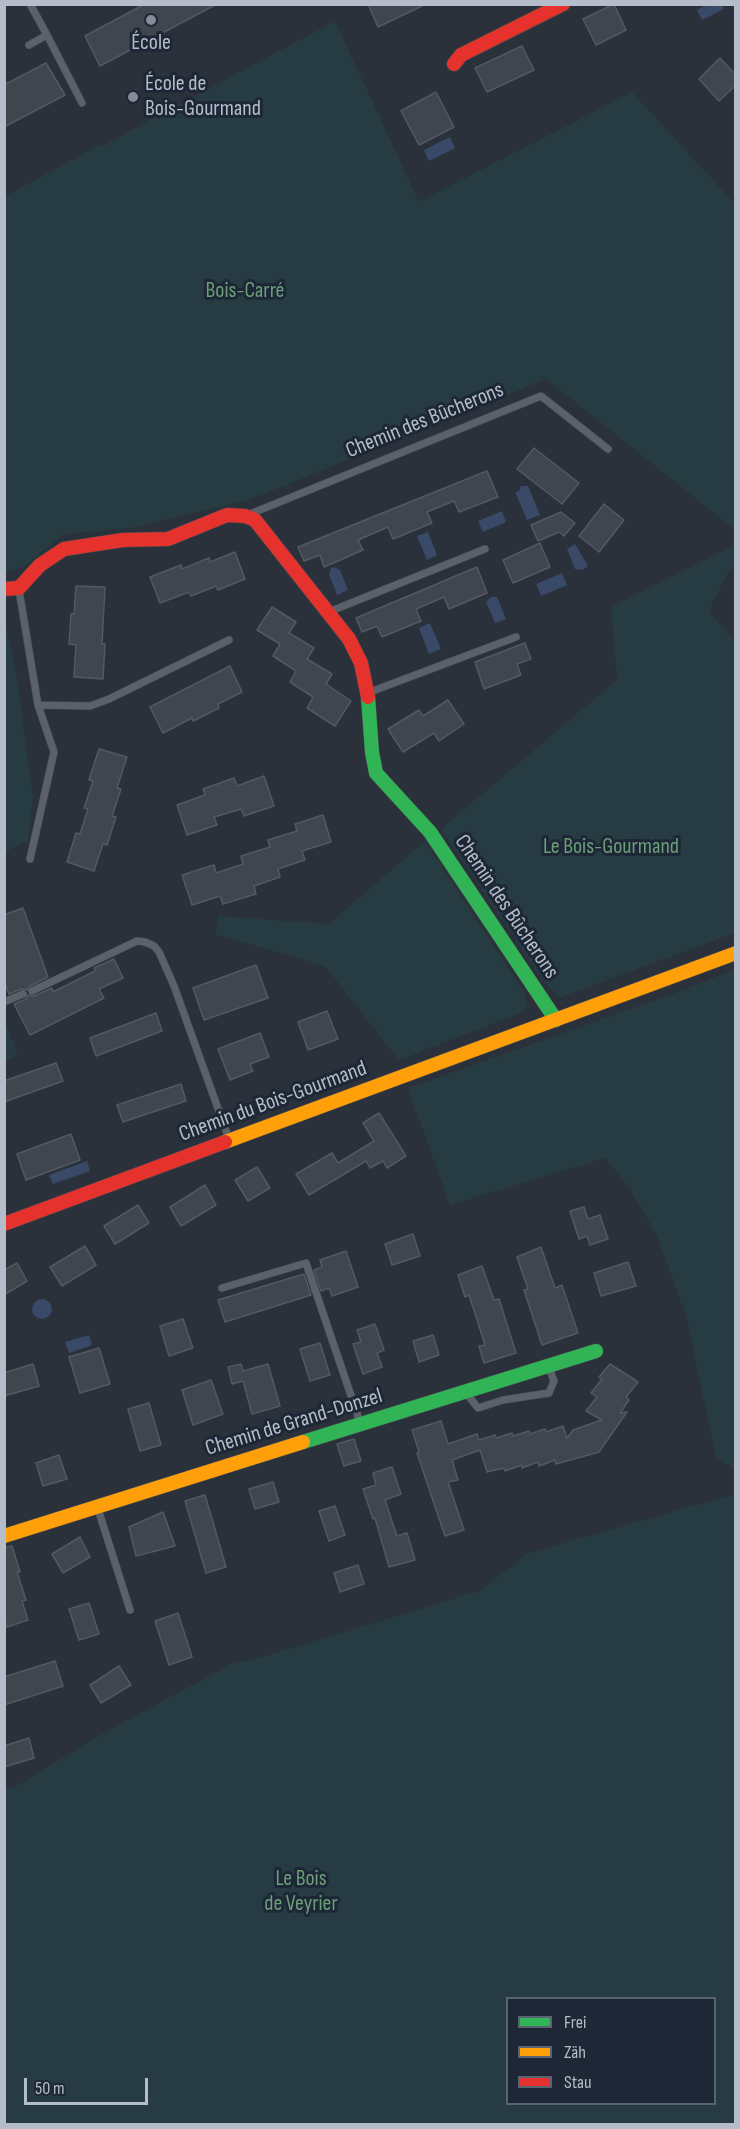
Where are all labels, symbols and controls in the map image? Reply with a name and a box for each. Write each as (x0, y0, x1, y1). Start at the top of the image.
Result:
marker: École (144, 13, 158, 27)
place label: École (131, 30, 171, 56)
place label: École de Bois-Gourmand (145, 71, 261, 122)
marker: École de Bois-Gourmand (126, 90, 140, 104)
park label: Bois-Carré (206, 278, 284, 304)
street label: Chemin des Bûcherons (342, 377, 508, 465)
street label: Chemin des Bûcherons (448, 830, 564, 984)
park label: Le Bois-Gourmand (543, 834, 679, 860)
street label: Chemin du Bois-Gourmand (176, 1056, 370, 1148)
street label: Chemin de Grand-Donzel (202, 1384, 386, 1462)
park label: Le Bois de Veyrier (264, 1866, 338, 1918)
legend (506, 1997, 716, 2105)
text: Frei (564, 2012, 586, 2033)
text: Zäh (564, 2042, 586, 2063)
scale bar (27, 2066, 152, 2104)
text: Stau (564, 2072, 592, 2093)
text: 50 m (35, 2078, 65, 2099)

